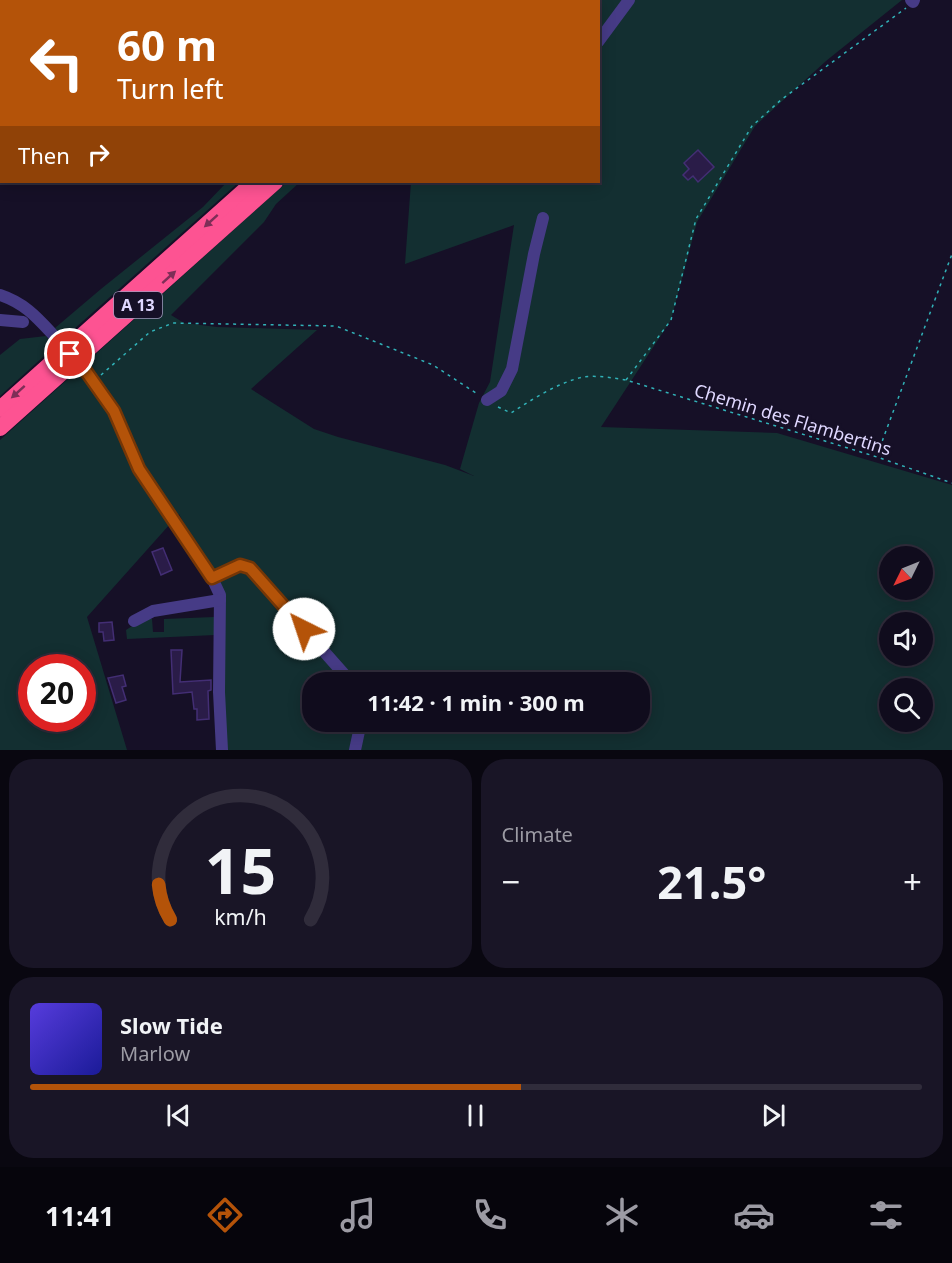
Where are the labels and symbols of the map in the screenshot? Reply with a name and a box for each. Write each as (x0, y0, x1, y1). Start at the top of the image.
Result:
one-way arrow (203, 214, 218, 228)
one-way arrow (161, 271, 176, 284)
road number: A 13 (114, 292, 162, 318)
pin (44, 328, 95, 379)
street label: Chemin des Flambertins (692, 378, 894, 460)
one-way arrow (11, 385, 26, 398)
north arrow (879, 546, 933, 600)
position arrow (272, 597, 336, 661)
speed limit sign: 20 (18, 654, 96, 732)

